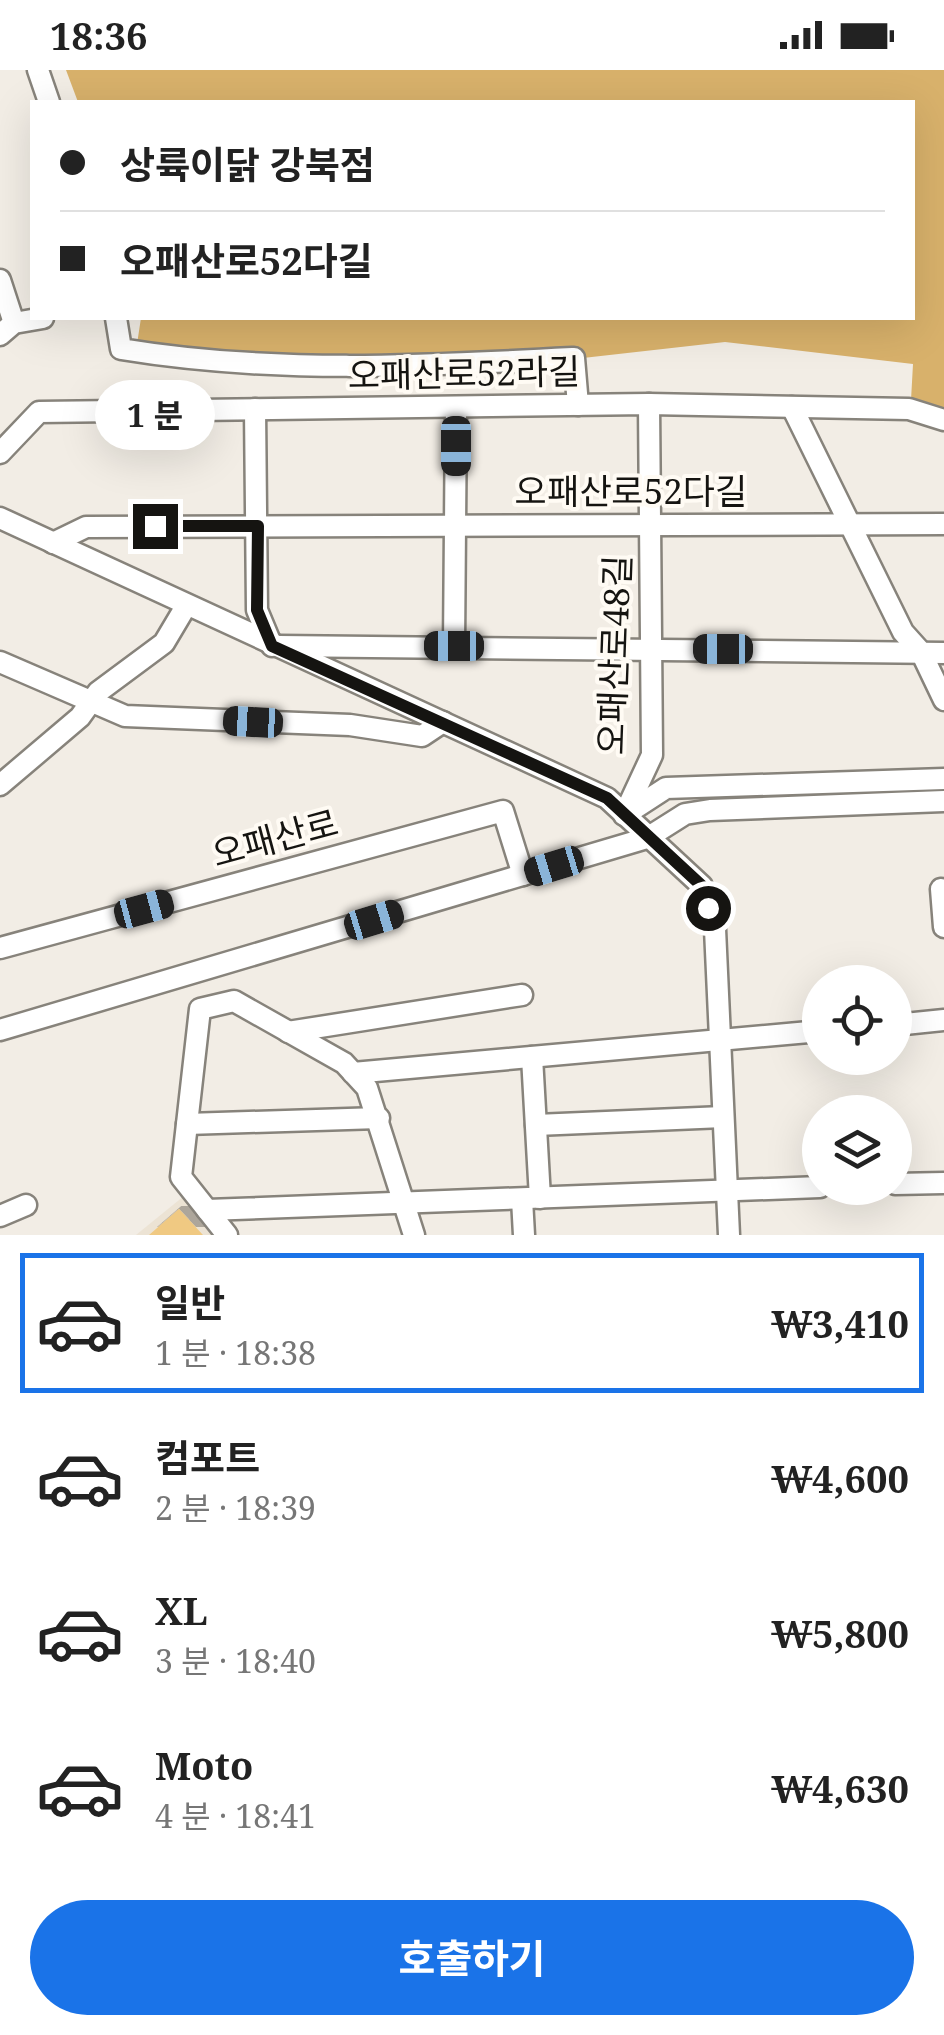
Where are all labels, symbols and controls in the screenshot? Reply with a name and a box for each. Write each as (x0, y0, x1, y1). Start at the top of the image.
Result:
text: 18:36 (50, 9, 147, 61)
text: 상륙이닭 강북점 (120, 138, 375, 190)
text: 오패산로52다길 (120, 234, 373, 286)
street label: 오패산로52라길 (347, 347, 581, 398)
callout: 1 분 (95, 381, 215, 451)
text: 1 분 (127, 393, 183, 436)
car (441, 416, 471, 476)
street label: 오패산로52다길 (515, 467, 747, 514)
route end (133, 504, 178, 549)
street label: 오패산로48길 (587, 554, 640, 756)
car (424, 631, 484, 661)
car (693, 634, 753, 664)
car (222, 705, 284, 739)
street label: 오패산로 (206, 798, 343, 877)
car (521, 843, 587, 889)
route start (686, 886, 731, 931)
car (111, 887, 177, 931)
car (341, 897, 407, 943)
map controls (802, 965, 912, 1205)
button: locate (802, 965, 912, 1075)
button: layers (802, 1095, 912, 1205)
text: 일반 (155, 1276, 225, 1328)
icon: car (35, 1278, 125, 1368)
text: ₩3,410 (771, 1297, 909, 1349)
text: 1 분 · 18:38 (155, 1331, 316, 1374)
text: 컴포트 (155, 1431, 260, 1483)
icon: car (35, 1433, 125, 1523)
text: ₩4,600 (771, 1452, 909, 1504)
text: 2 분 · 18:39 (155, 1486, 316, 1529)
text: XL (155, 1584, 208, 1636)
icon: car (35, 1588, 125, 1678)
text: ₩5,800 (771, 1607, 909, 1659)
text: 3 분 · 18:40 (155, 1639, 316, 1682)
text: Moto (155, 1739, 253, 1791)
icon: car (35, 1743, 125, 1833)
text: ₩4,630 (771, 1762, 909, 1814)
text: 4 분 · 18:41 (155, 1794, 316, 1837)
button: 호출하기 (30, 1900, 914, 2015)

